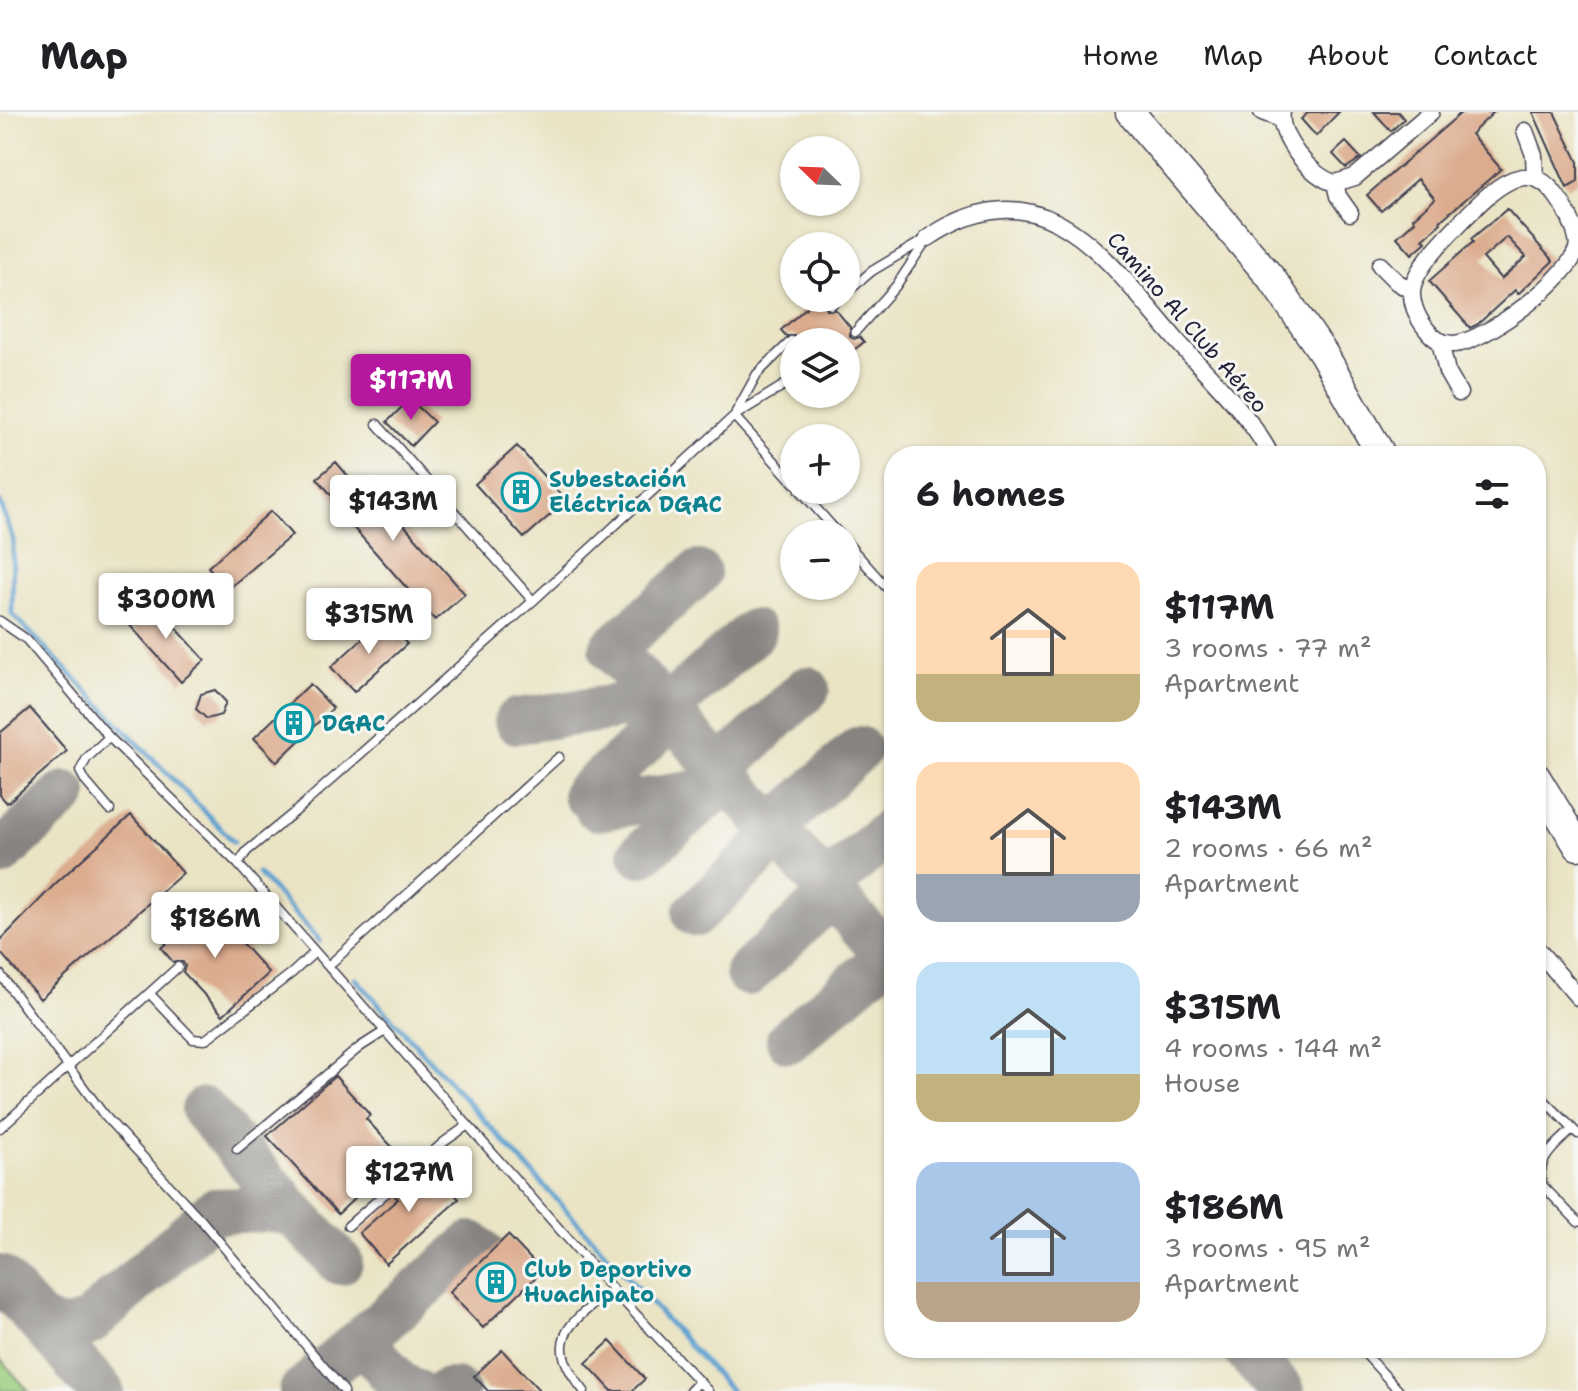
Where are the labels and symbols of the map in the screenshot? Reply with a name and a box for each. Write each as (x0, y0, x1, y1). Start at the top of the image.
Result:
north arrow (780, 136, 860, 216)
street label: Camino Al Club Aéreo (1101, 226, 1274, 419)
pin: $117M (355, 354, 467, 422)
place label: Subestación Eléctrica DGAC (549, 465, 722, 519)
building icon: Subestación Eléctrica DGAC (500, 471, 542, 513)
pin: $143M (337, 475, 449, 543)
pin: $300M (110, 573, 222, 641)
pin: $315M (313, 588, 425, 656)
building icon: DGAC (273, 702, 315, 744)
place label: DGAC (322, 709, 385, 738)
pin: $186M (159, 892, 271, 960)
pin: $127M (353, 1146, 465, 1214)
place label: Club Deportivo Huachipato (524, 1255, 692, 1309)
building icon: Club Deportivo Huachipato (475, 1261, 517, 1303)

